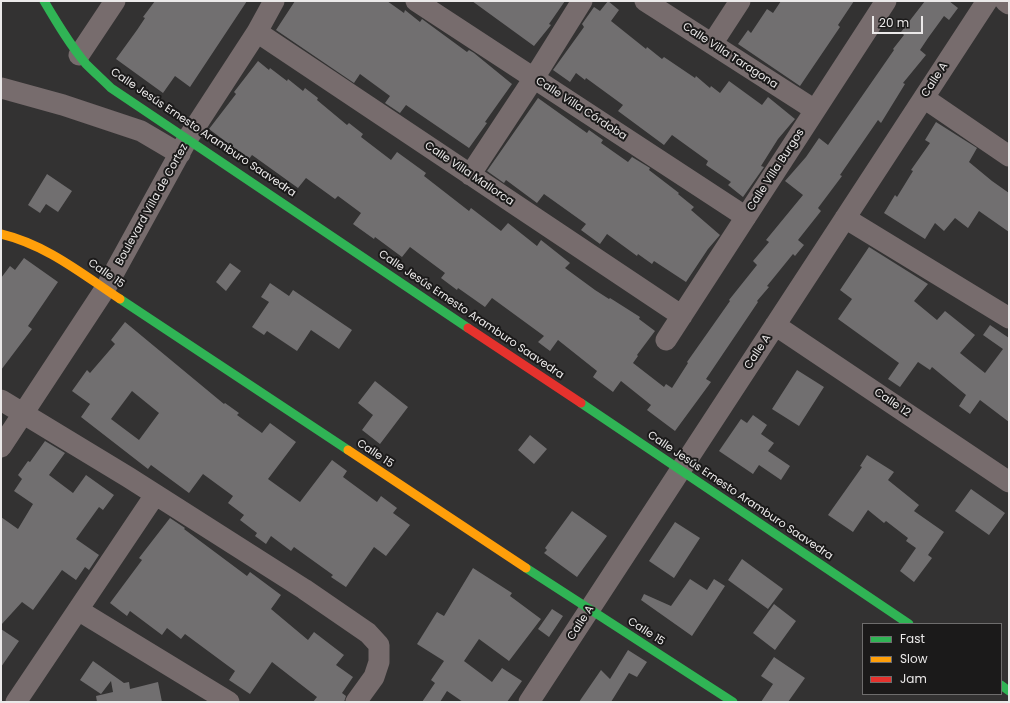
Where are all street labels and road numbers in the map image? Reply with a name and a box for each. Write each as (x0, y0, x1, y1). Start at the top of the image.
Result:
street label: Calle Villa Taragona (680, 20, 780, 92)
street label: Calle A (919, 60, 951, 100)
street label: Calle Jesús Ernesto Aramburo Saavedra (108, 66, 298, 200)
street label: Calle Villa Córdoba (533, 75, 629, 143)
street label: Calle Villa Burgos (745, 127, 807, 213)
street label: Calle Villa Mallorca (422, 139, 516, 209)
street label: Boulevard Villa de Cortez (113, 142, 191, 268)
street label: Calle Jesús Ernesto Aramburo Saavedra (376, 248, 566, 382)
street label: Calle 15 (85, 257, 127, 291)
street label: Calle A (742, 332, 774, 372)
street label: Calle 12 (871, 386, 913, 420)
street label: Calle Jesús Ernesto Aramburo Saavedra (645, 429, 835, 563)
street label: Calle 15 (354, 437, 396, 471)
street label: Calle A (565, 603, 597, 643)
street label: Calle 15 (625, 615, 667, 649)

